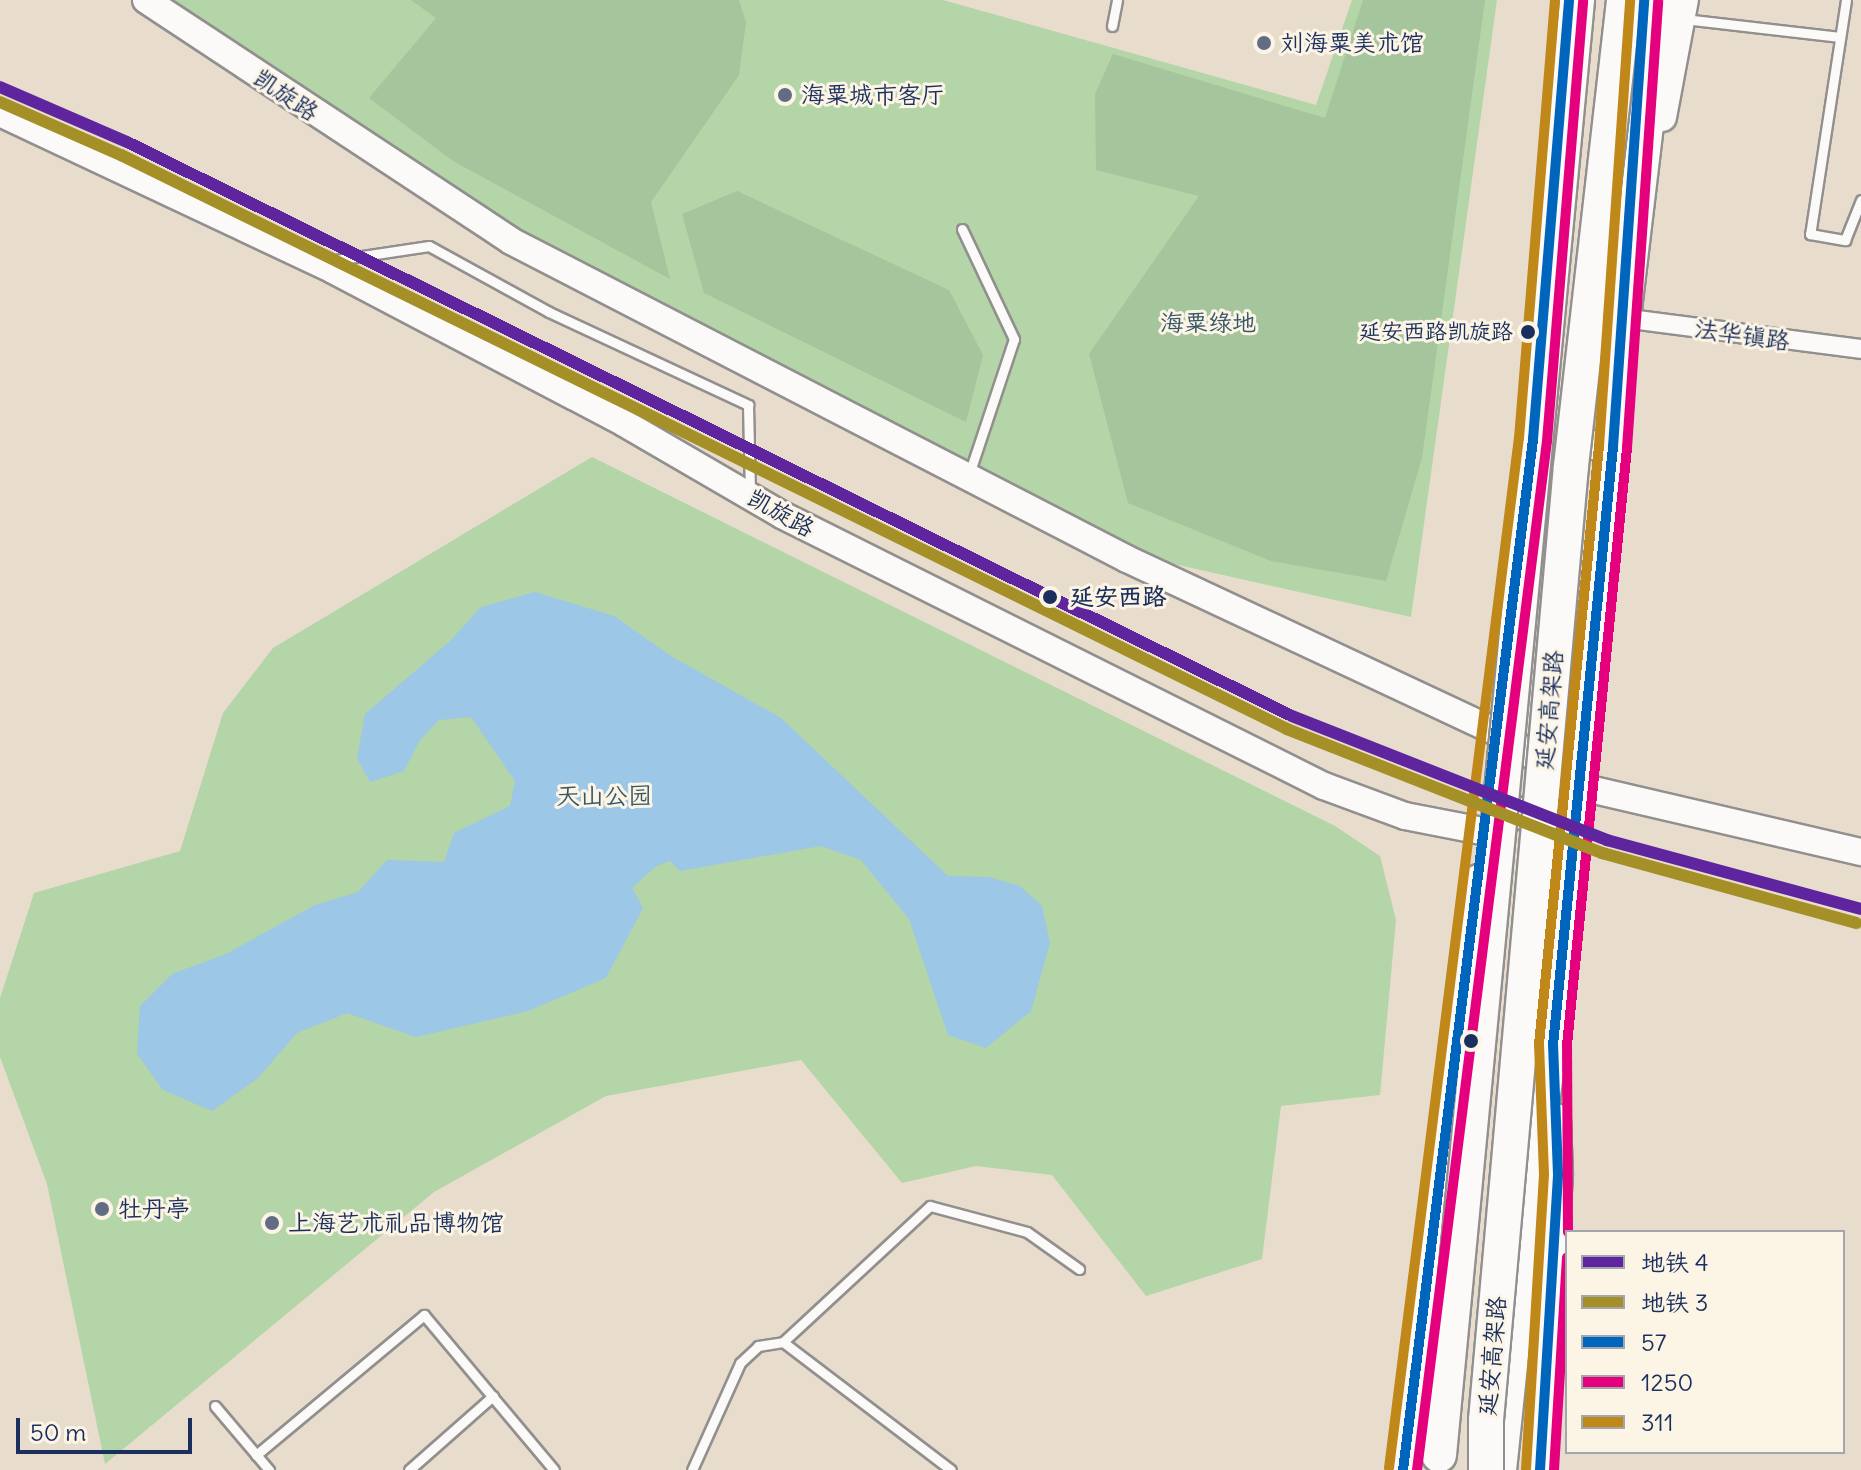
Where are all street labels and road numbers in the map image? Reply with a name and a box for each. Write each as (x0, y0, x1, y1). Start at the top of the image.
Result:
street label: 凯旋路 (248, 63, 324, 127)
street label: 法华镇路 (1692, 314, 1792, 356)
street label: 凯旋路 (743, 483, 819, 543)
street label: 延安高架路 (1529, 649, 1569, 771)
street label: 延安高架路 (1472, 1295, 1512, 1417)

